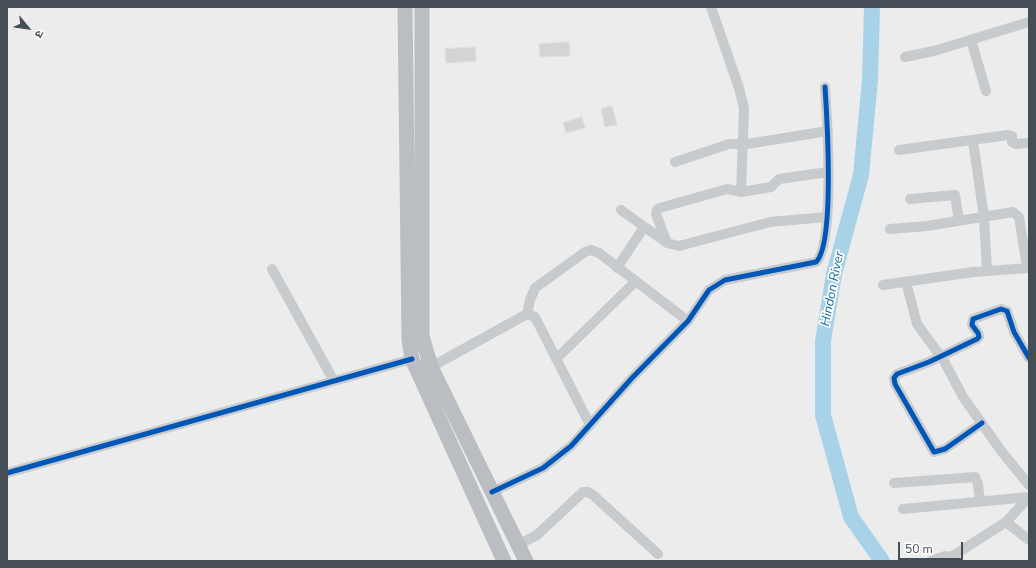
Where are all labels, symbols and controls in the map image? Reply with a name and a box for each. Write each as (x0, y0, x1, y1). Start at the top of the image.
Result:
north arrow (8, 8, 48, 48)
text: उ (31, 28, 47, 41)
water label: Hindon River (818, 250, 848, 328)
scale bar (900, 534, 965, 560)
text: 50 m (905, 541, 933, 557)

